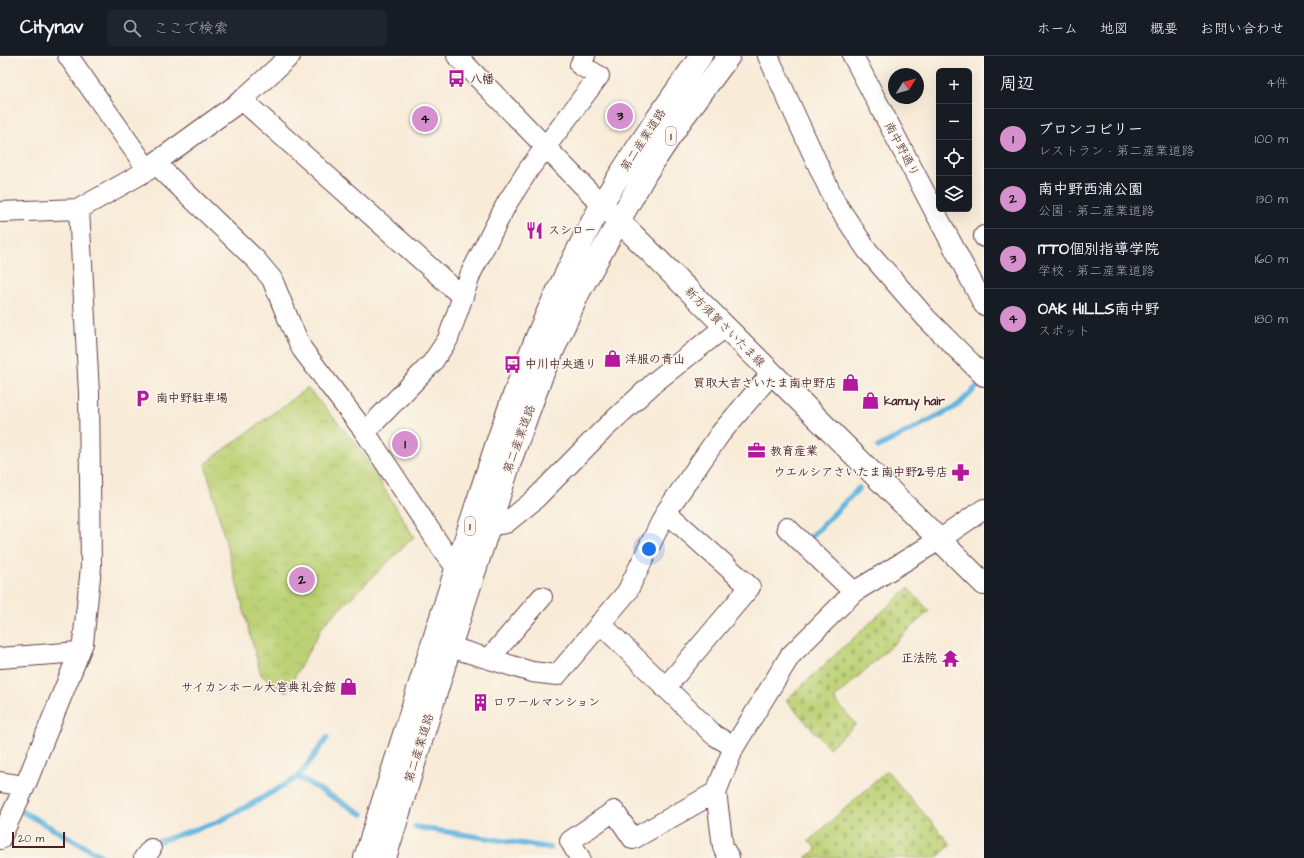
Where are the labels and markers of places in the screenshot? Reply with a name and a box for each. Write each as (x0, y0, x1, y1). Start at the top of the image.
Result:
bus stop icon: 八幡 (447, 69, 467, 89)
place label: 八幡 (470, 71, 494, 88)
pin: 3 (607, 101, 633, 131)
pin: 4 (412, 104, 438, 134)
restaurant icon: スシロー (525, 220, 545, 240)
place label: スシロー (548, 222, 596, 239)
shop icon: 洋服の青山 (602, 349, 622, 369)
place label: 洋服の青山 (625, 351, 685, 368)
bus stop icon: 中川中央通り (502, 354, 522, 374)
place label: 中川中央通り (525, 356, 597, 373)
shop icon: 買取大吉さいたま南中野店 (840, 373, 860, 393)
place label: 買取大吉さいたま南中野店 (693, 375, 837, 392)
parking icon: 南中野駐車場 (133, 388, 153, 408)
place label: 南中野駐車場 (156, 390, 228, 407)
shop icon: kamuy hair (861, 391, 881, 411)
place label: kamuy hair (884, 393, 945, 411)
pin: 1 (392, 429, 418, 459)
office icon: 教育産業 (747, 441, 767, 461)
place label: 教育産業 (770, 443, 818, 460)
pharmacy icon: ウエルシアさいたま南中野2号店 (951, 462, 971, 482)
place label: ウエルシアさいたま南中野2号店 (773, 464, 948, 481)
pin: 2 (289, 565, 315, 595)
temple icon: 正法院 (940, 648, 960, 668)
place label: 正法院 (901, 650, 937, 667)
shop icon: サイカンホール大宮典礼会館 (339, 677, 359, 697)
place label: サイカンホール大宮典礼会館 (181, 679, 336, 696)
building icon: ロワールマンション (470, 692, 490, 712)
place label: ロワールマンション (493, 694, 600, 711)

